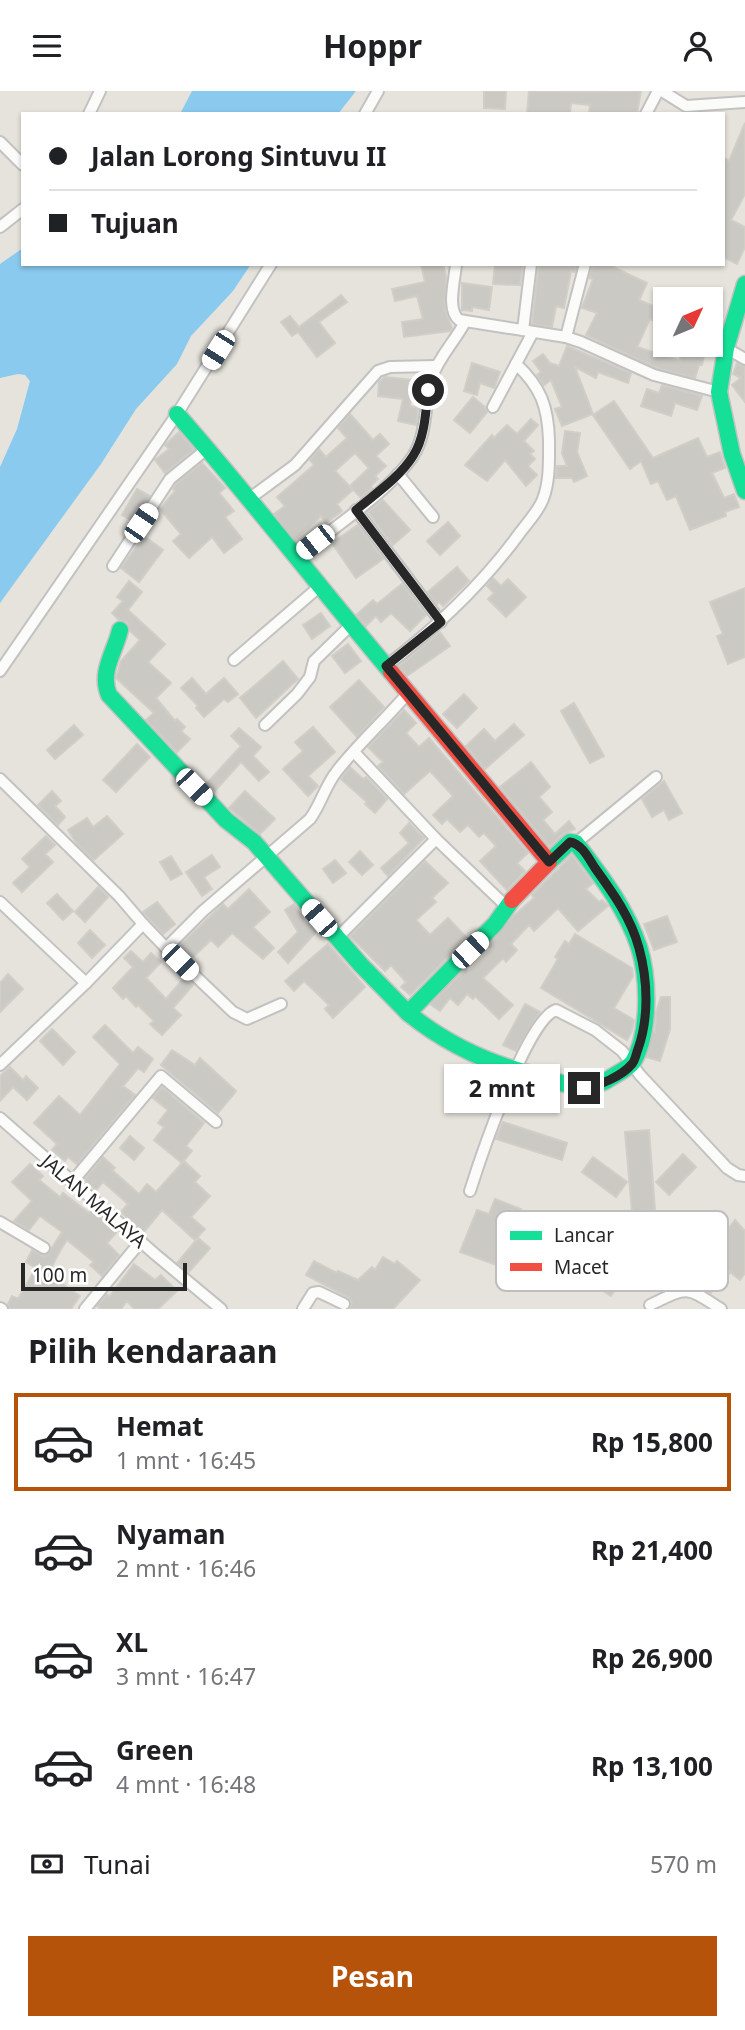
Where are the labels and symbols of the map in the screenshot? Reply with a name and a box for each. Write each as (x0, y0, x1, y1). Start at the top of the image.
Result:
north arrow (653, 287, 723, 357)
car (198, 327, 239, 373)
route start (412, 374, 444, 406)
car (121, 500, 162, 546)
car (292, 521, 339, 563)
car (172, 765, 217, 809)
car (298, 895, 341, 941)
car (448, 928, 493, 972)
car (158, 940, 203, 984)
callout: 2 mnt (444, 1063, 560, 1112)
route end (568, 1072, 600, 1104)
street label: JALAN MALAYA (35, 1147, 153, 1254)
legend (496, 1211, 728, 1291)
text: Lancar (554, 1222, 614, 1248)
text: Macet (554, 1254, 609, 1280)
scale bar (21, 1260, 187, 1292)

